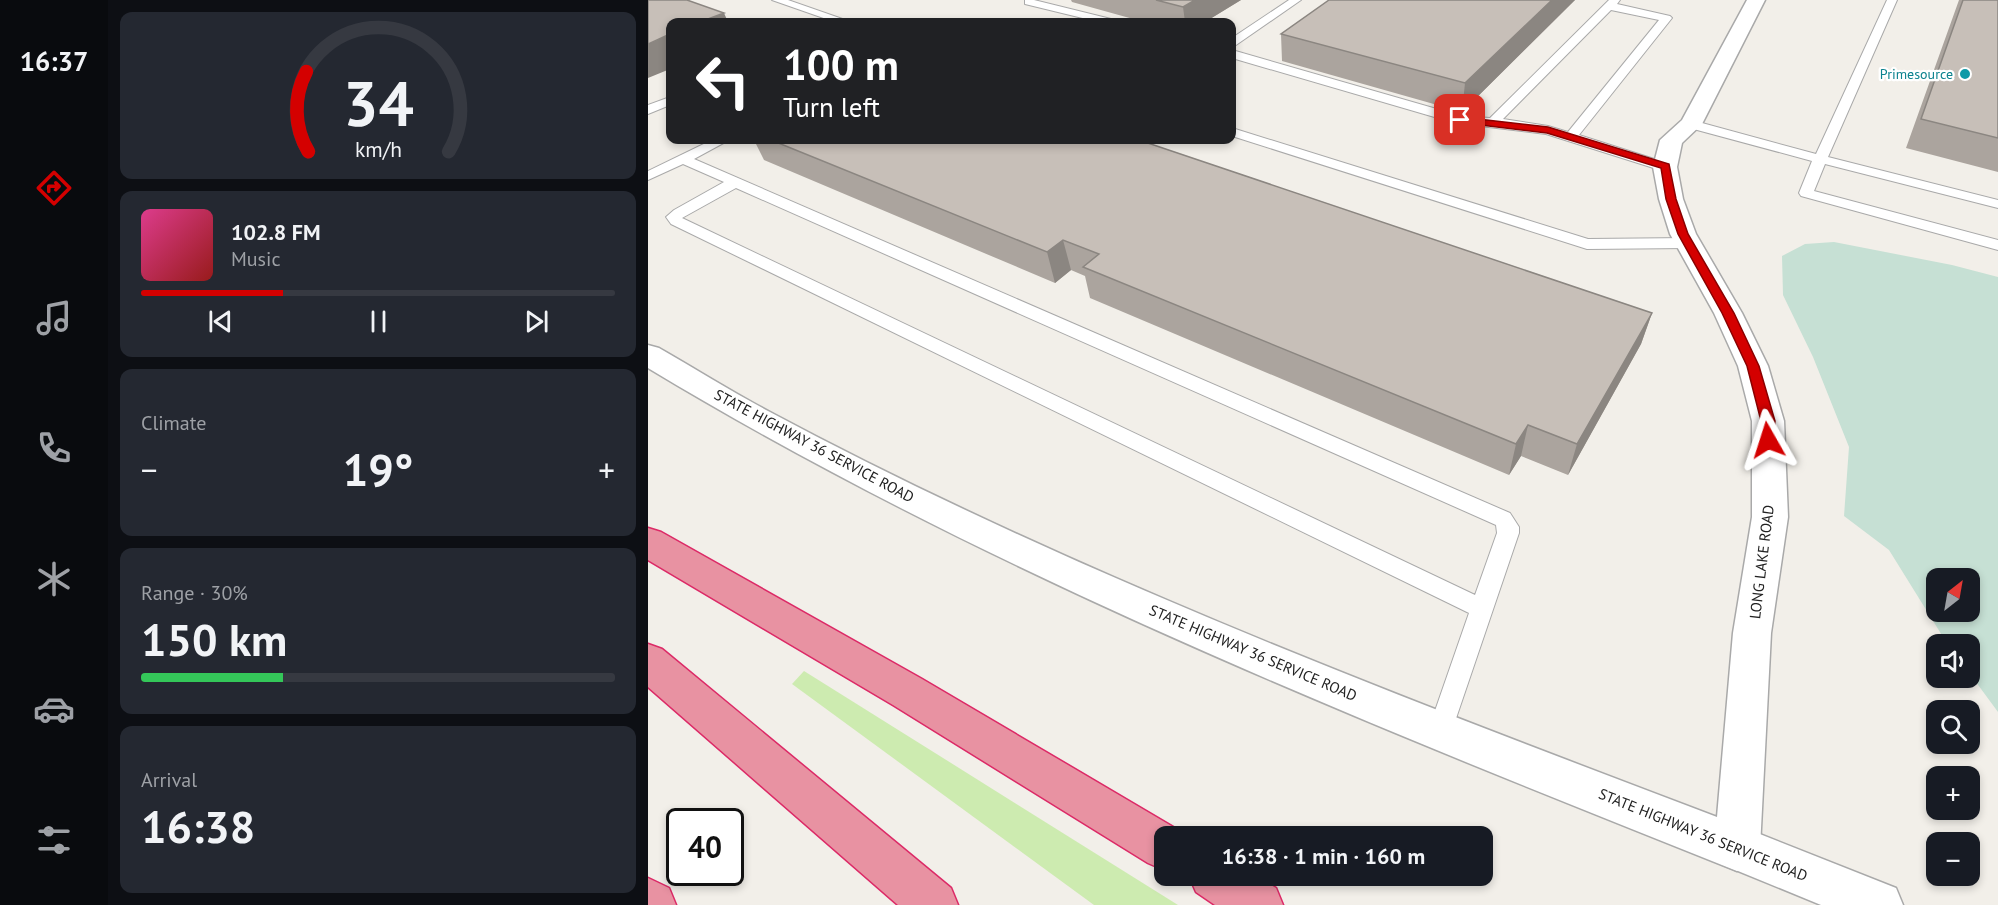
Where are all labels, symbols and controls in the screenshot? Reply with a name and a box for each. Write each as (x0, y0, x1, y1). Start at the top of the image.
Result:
text: 100 m (783, 37, 899, 92)
icon: left (684, 42, 762, 120)
text: 16:37 (20, 44, 88, 78)
text: 34 (343, 62, 413, 143)
place label: Primesource (1880, 65, 1953, 83)
marker: Primesource (1958, 67, 1972, 81)
text: Turn left (783, 90, 880, 124)
pin (1434, 94, 1485, 145)
icon: arrive (1443, 103, 1476, 136)
text: km/h (354, 136, 401, 164)
icon: directions (33, 167, 75, 209)
text: 102.8 FM (231, 218, 321, 246)
text: Music (231, 246, 280, 272)
icon: music (33, 297, 75, 339)
icon: previous (204, 305, 237, 338)
icon: pause (362, 305, 395, 338)
icon: next (520, 305, 553, 338)
street label: STATE HIGHWAY 36 SERVICE ROAD (711, 385, 917, 506)
position arrow (1736, 408, 1800, 472)
text: Climate (141, 410, 207, 436)
icon: phone (33, 427, 75, 469)
text: 19° (343, 440, 413, 498)
text: − (141, 448, 158, 491)
text: + (598, 448, 615, 491)
street label: LONG LAKE ROAD (1745, 504, 1778, 620)
icon: climate (33, 558, 75, 600)
north arrow (1926, 568, 1980, 622)
map controls (1926, 568, 1980, 886)
text: Range · 30% (141, 580, 248, 606)
street label: STATE HIGHWAY 36 SERVICE ROAD (1147, 600, 1360, 705)
text: 150 km (141, 610, 287, 668)
button: sound (1926, 634, 1980, 688)
icon: car (33, 688, 75, 730)
button: search (1926, 700, 1980, 754)
button: + (1926, 766, 1980, 820)
text: Arrival (141, 767, 197, 793)
street label: STATE HIGHWAY 36 SERVICE ROAD (1596, 784, 1810, 885)
text: 16:38 (141, 797, 255, 855)
speed limit sign: 40 (666, 808, 744, 886)
icon: filters (33, 819, 75, 861)
button: − (1926, 832, 1980, 886)
text: 16:38 · 1 min · 160 m (1222, 842, 1425, 870)

